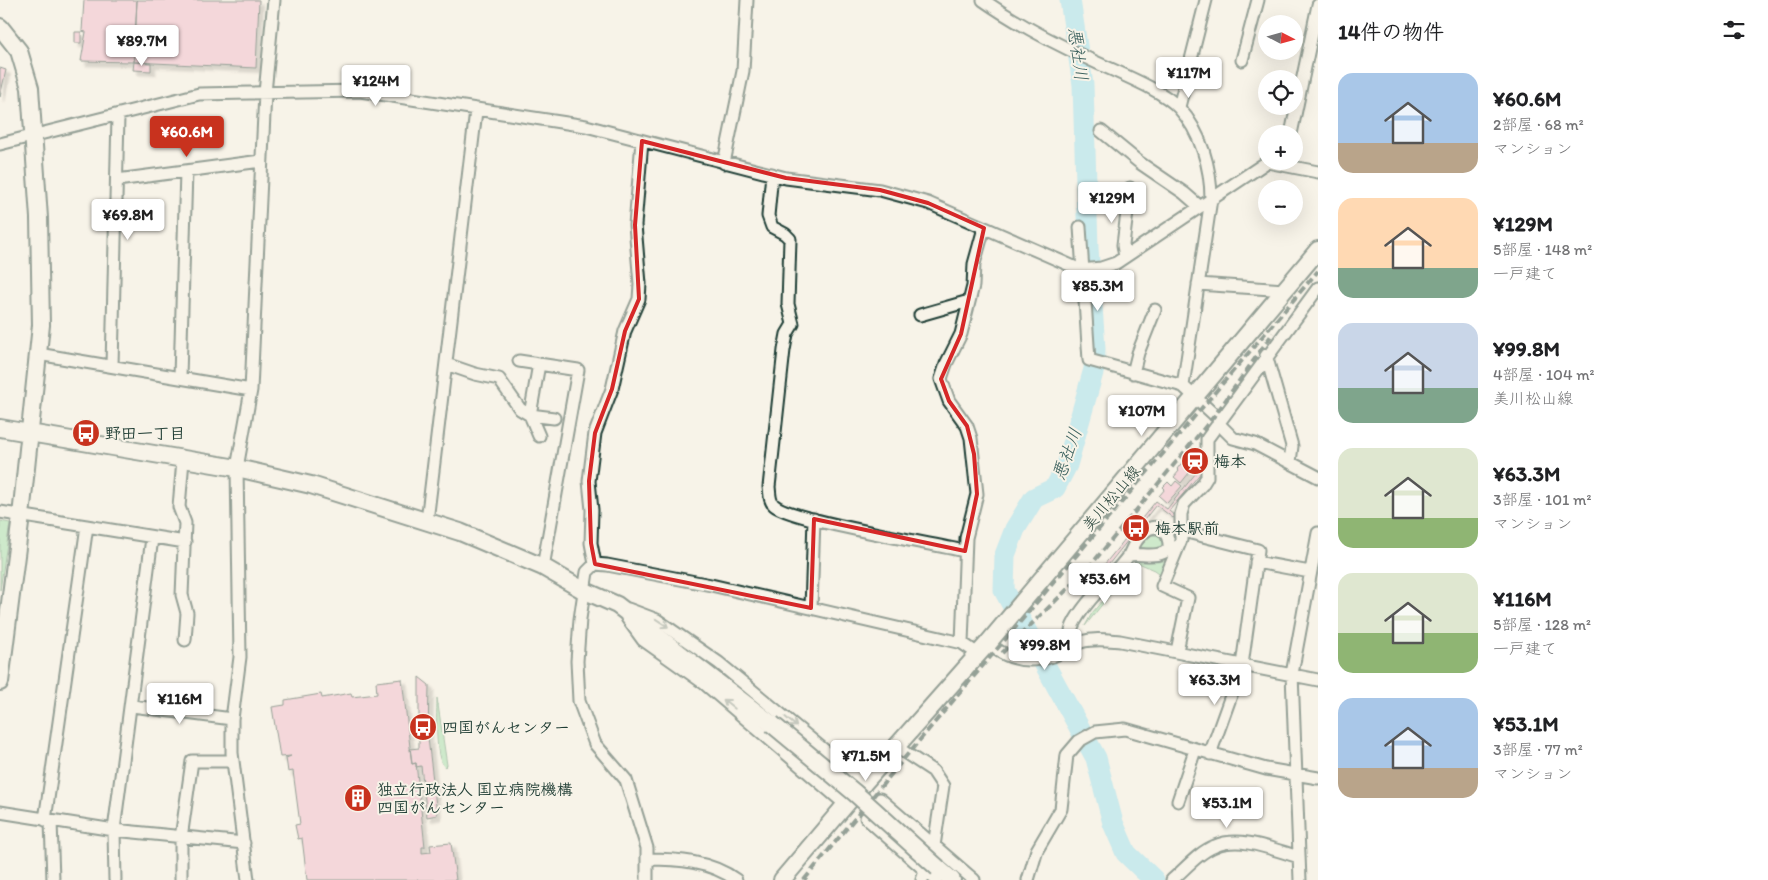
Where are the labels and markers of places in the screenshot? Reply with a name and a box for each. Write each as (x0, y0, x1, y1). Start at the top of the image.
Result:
pin: ¥89.7M (101, 24, 183, 67)
pin: ¥117M (1154, 56, 1224, 99)
pin: ¥124M (341, 64, 411, 107)
pin: ¥60.6M (146, 116, 228, 158)
pin: ¥129M (1077, 182, 1147, 224)
pin: ¥69.8M (87, 198, 169, 241)
pin: ¥85.3M (1057, 270, 1139, 312)
pin: ¥107M (1107, 394, 1177, 437)
bus stop icon: 野田一丁目 (71, 418, 101, 448)
place label: 野田一丁目 (105, 424, 185, 443)
station icon: 梅本 (1180, 446, 1210, 476)
place label: 梅本 (1214, 452, 1246, 471)
bus stop icon: 梅本駅前 (1121, 513, 1151, 543)
place label: 梅本駅前 (1155, 519, 1219, 538)
pin: ¥53.6M (1064, 562, 1146, 605)
pin: ¥99.8M (1004, 628, 1086, 671)
pin: ¥63.3M (1174, 664, 1256, 706)
pin: ¥116M (145, 682, 215, 725)
bus stop icon: 四国がんセンター (408, 712, 438, 742)
place label: 四国がんセンター (442, 718, 570, 737)
pin: ¥71.5M (825, 740, 907, 782)
place label: 独立行政法人 国立病院機構 四国がんセンター (377, 780, 574, 817)
building icon: 独立行政法人 国立病院機構 四国がんセンター (343, 783, 373, 813)
pin: ¥53.1M (1186, 786, 1268, 829)

